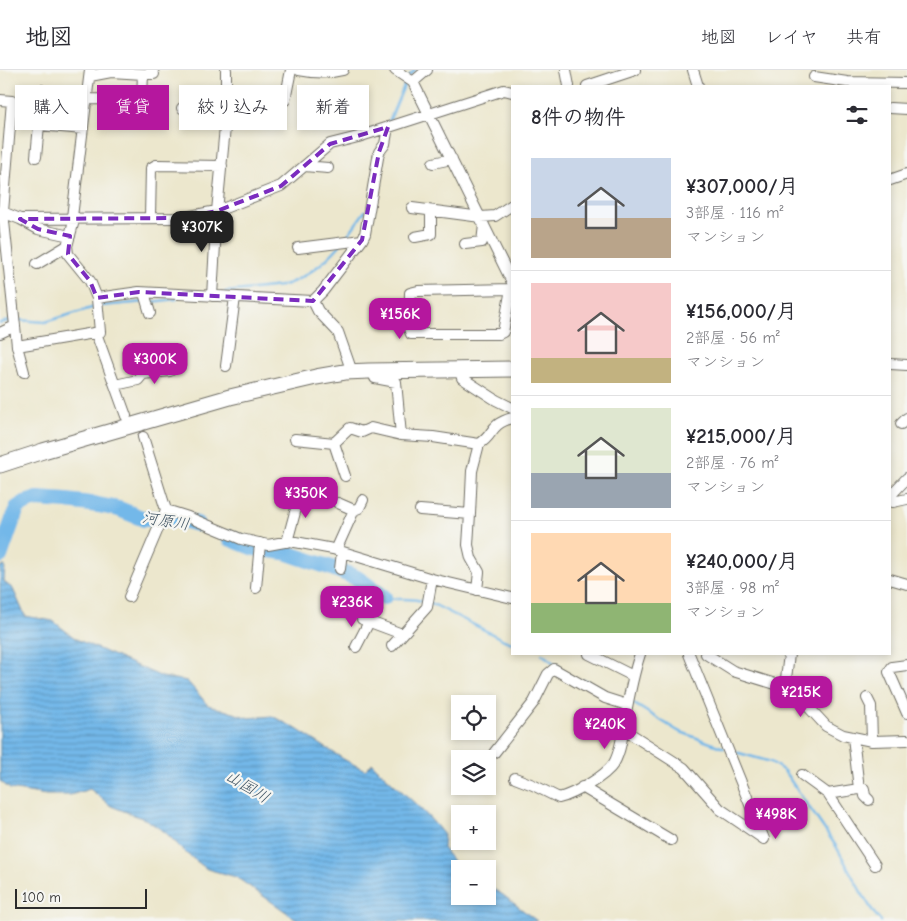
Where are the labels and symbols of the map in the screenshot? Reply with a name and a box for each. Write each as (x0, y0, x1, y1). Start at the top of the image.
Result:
pin: ¥307K (167, 210, 237, 253)
pin: ¥156K (365, 298, 435, 340)
pin: ¥300K (120, 342, 190, 385)
pin: ¥350K (271, 476, 341, 519)
water label: 河原川 (141, 508, 191, 534)
pin: ¥236K (317, 586, 387, 628)
pin: ¥215K (766, 676, 836, 718)
pin: ¥240K (570, 708, 640, 750)
water label: 山国川 (222, 767, 273, 807)
pin: ¥498K (741, 798, 811, 840)
scale bar (15, 886, 148, 909)

